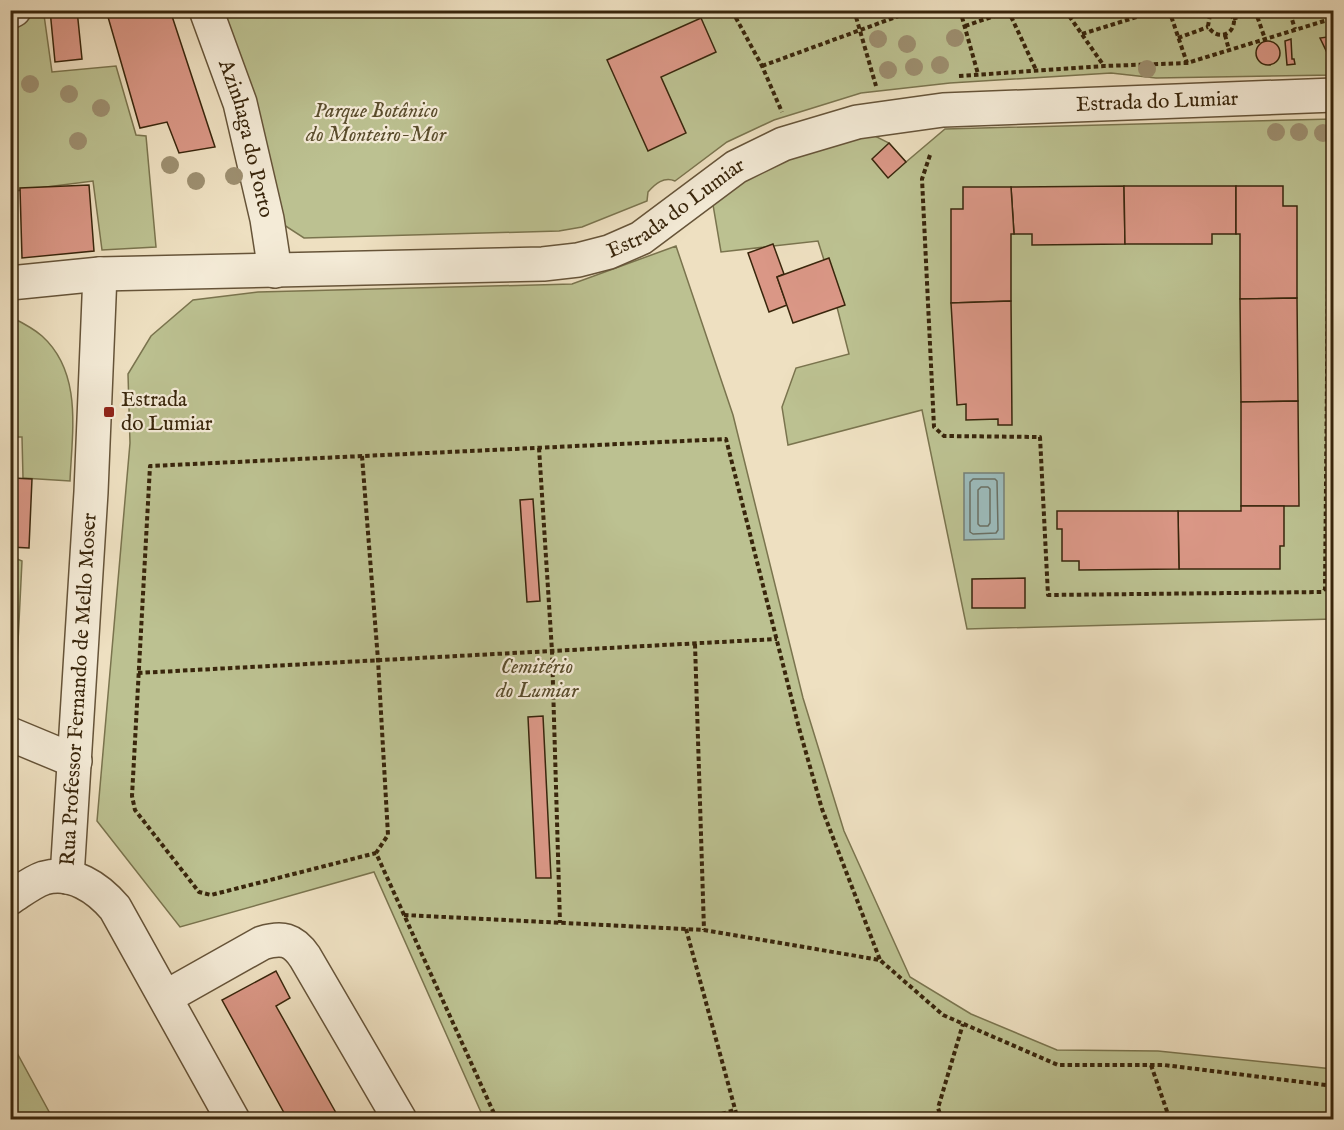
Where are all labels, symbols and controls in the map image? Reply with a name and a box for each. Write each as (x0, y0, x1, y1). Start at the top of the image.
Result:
street label: Azinhaga do Porto (211, 55, 280, 220)
street label: Estrada do Lumiar (1075, 85, 1239, 118)
park label: Parque Botânico do Monteiro-Mor (305, 98, 447, 149)
street label: Estrada do Lumiar (603, 151, 749, 265)
place label: Estrada do Lumiar (121, 387, 213, 438)
marker: Estrada do Lumiar (102, 405, 116, 419)
street label: Rua Professor Fernando de Mello Moser (54, 512, 103, 867)
park label: Cemitério do Lumiar (495, 654, 579, 705)

